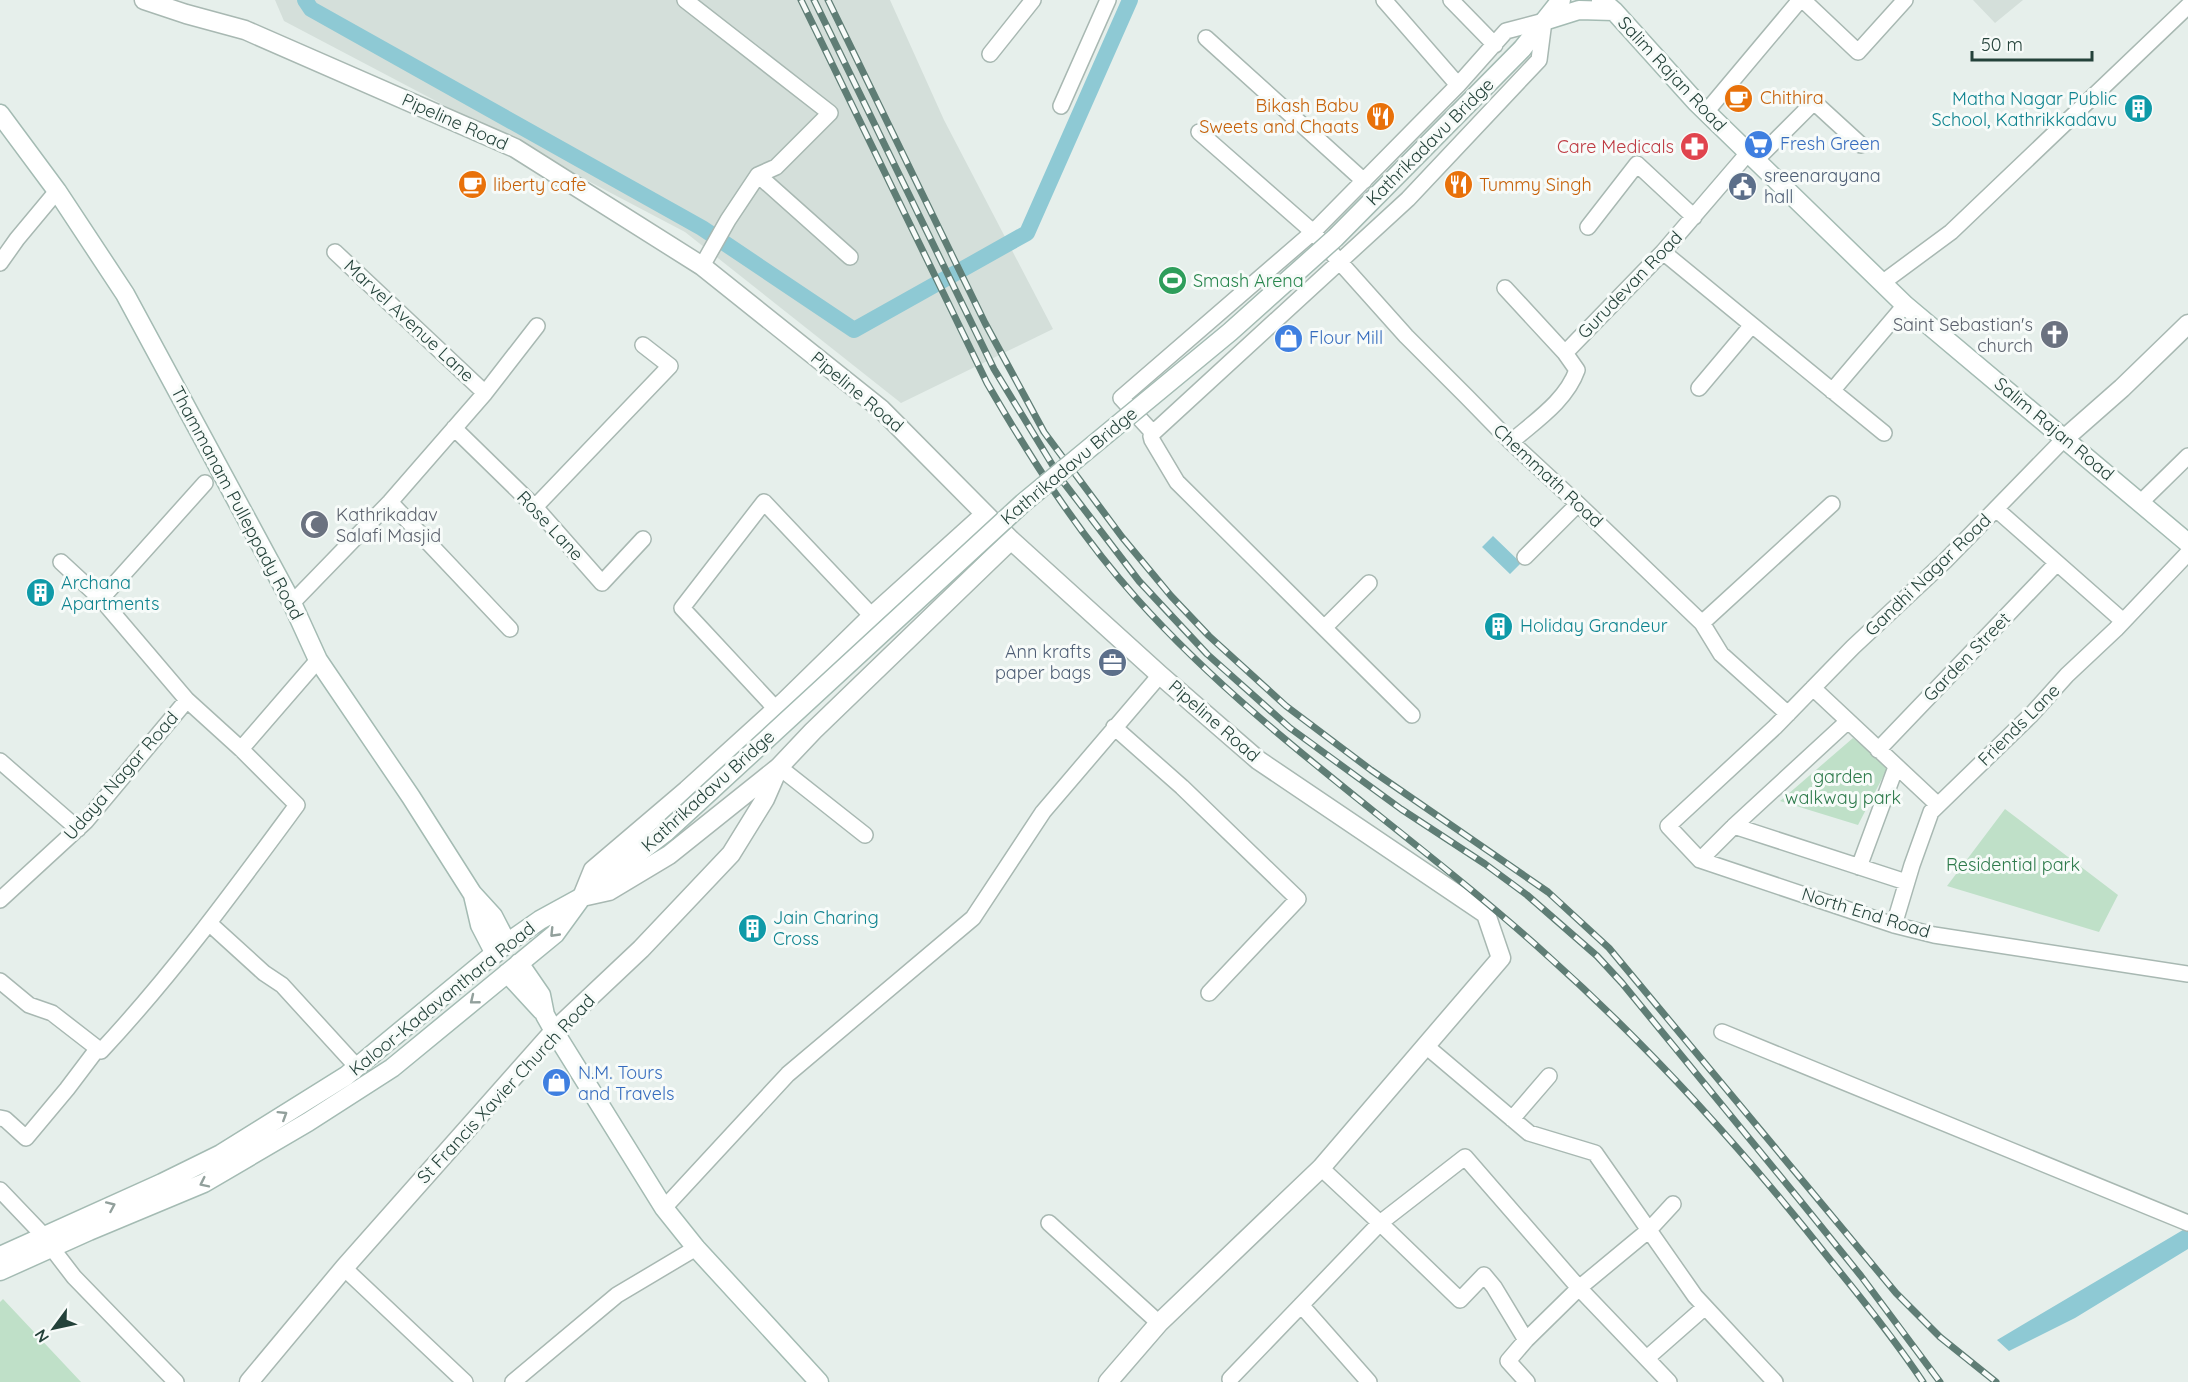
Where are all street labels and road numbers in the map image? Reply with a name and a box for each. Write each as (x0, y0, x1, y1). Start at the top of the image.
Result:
street label: Salim Rajan Road (1613, 11, 1732, 136)
street label: Kathrikadavu Bridge (1361, 73, 1498, 210)
street label: Pipeline Road (399, 88, 512, 155)
street label: Gurudevan Road (1572, 226, 1687, 343)
street label: Marvel Avenue Lane (339, 254, 479, 387)
street label: Pipeline Road (806, 346, 908, 437)
street label: Salim Rajan Road (1990, 372, 2119, 485)
street label: Thammanam Pulleppady Road (166, 382, 309, 623)
street label: Kathrikadavu Bridge (996, 402, 1142, 530)
street label: Chemmath Road (1489, 419, 1608, 532)
street label: Rose Lane (512, 486, 589, 565)
street label: Gandhi Nagar Road (1860, 509, 1996, 641)
street label: Garden Street (1918, 607, 2015, 706)
street label: Pipeline Road (1164, 675, 1265, 767)
street label: Friends Lane (1973, 679, 2065, 771)
street label: Udaya Nagar Road (58, 707, 183, 845)
street label: Kathrikadavu Bridge (636, 725, 779, 857)
street label: North End Road (1799, 882, 1933, 943)
street label: Kaloor-Kadavanthara Road (344, 916, 539, 1081)
street label: St Francis Xavier Church Road (412, 989, 599, 1188)

